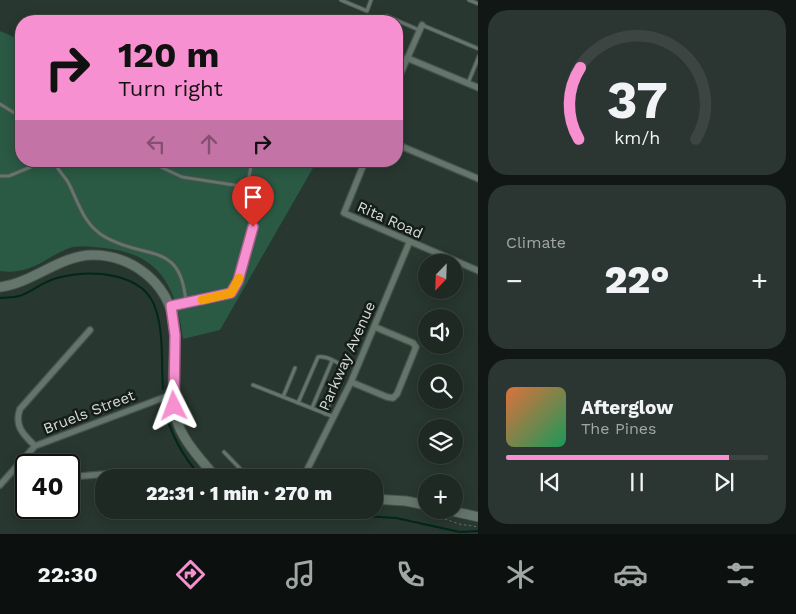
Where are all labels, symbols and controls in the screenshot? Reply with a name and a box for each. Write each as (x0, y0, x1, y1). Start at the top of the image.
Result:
text: 120 m (118, 34, 219, 76)
icon: right (35, 35, 100, 100)
text: 37 (607, 70, 668, 131)
text: Turn right (118, 76, 223, 101)
text: km/h (614, 127, 660, 148)
icon: left (142, 130, 170, 158)
icon: ahead (195, 130, 223, 158)
icon: right (248, 130, 276, 158)
pin (232, 176, 274, 227)
icon: arrive (239, 183, 267, 211)
street label: Rita Road (354, 198, 426, 242)
text: Climate (506, 233, 566, 252)
north arrow (418, 254, 462, 299)
map controls (418, 254, 463, 519)
text: 22° (605, 258, 669, 302)
text: − (506, 264, 523, 297)
text: + (751, 264, 768, 297)
street label: Parkway Avenue (315, 299, 379, 413)
button: sound (418, 309, 463, 354)
button: search (418, 364, 463, 409)
position arrow (147, 379, 199, 431)
street label: Bruels Street (41, 386, 138, 438)
text: Afterglow (581, 396, 673, 419)
button: layers (418, 419, 463, 464)
text: The Pines (581, 419, 657, 438)
speed limit sign: 40 (15, 454, 80, 519)
icon: previous (536, 468, 564, 496)
icon: pause (623, 468, 651, 496)
icon: next (710, 468, 738, 496)
button: + (418, 474, 463, 519)
text: 22:31 · 1 min · 270 m (146, 482, 332, 505)
icon: directions (173, 557, 208, 592)
icon: music (283, 557, 318, 592)
icon: phone (393, 557, 428, 592)
icon: climate (503, 557, 538, 592)
icon: car (613, 557, 648, 592)
icon: filters (723, 557, 758, 592)
text: 22:30 (38, 562, 98, 587)

